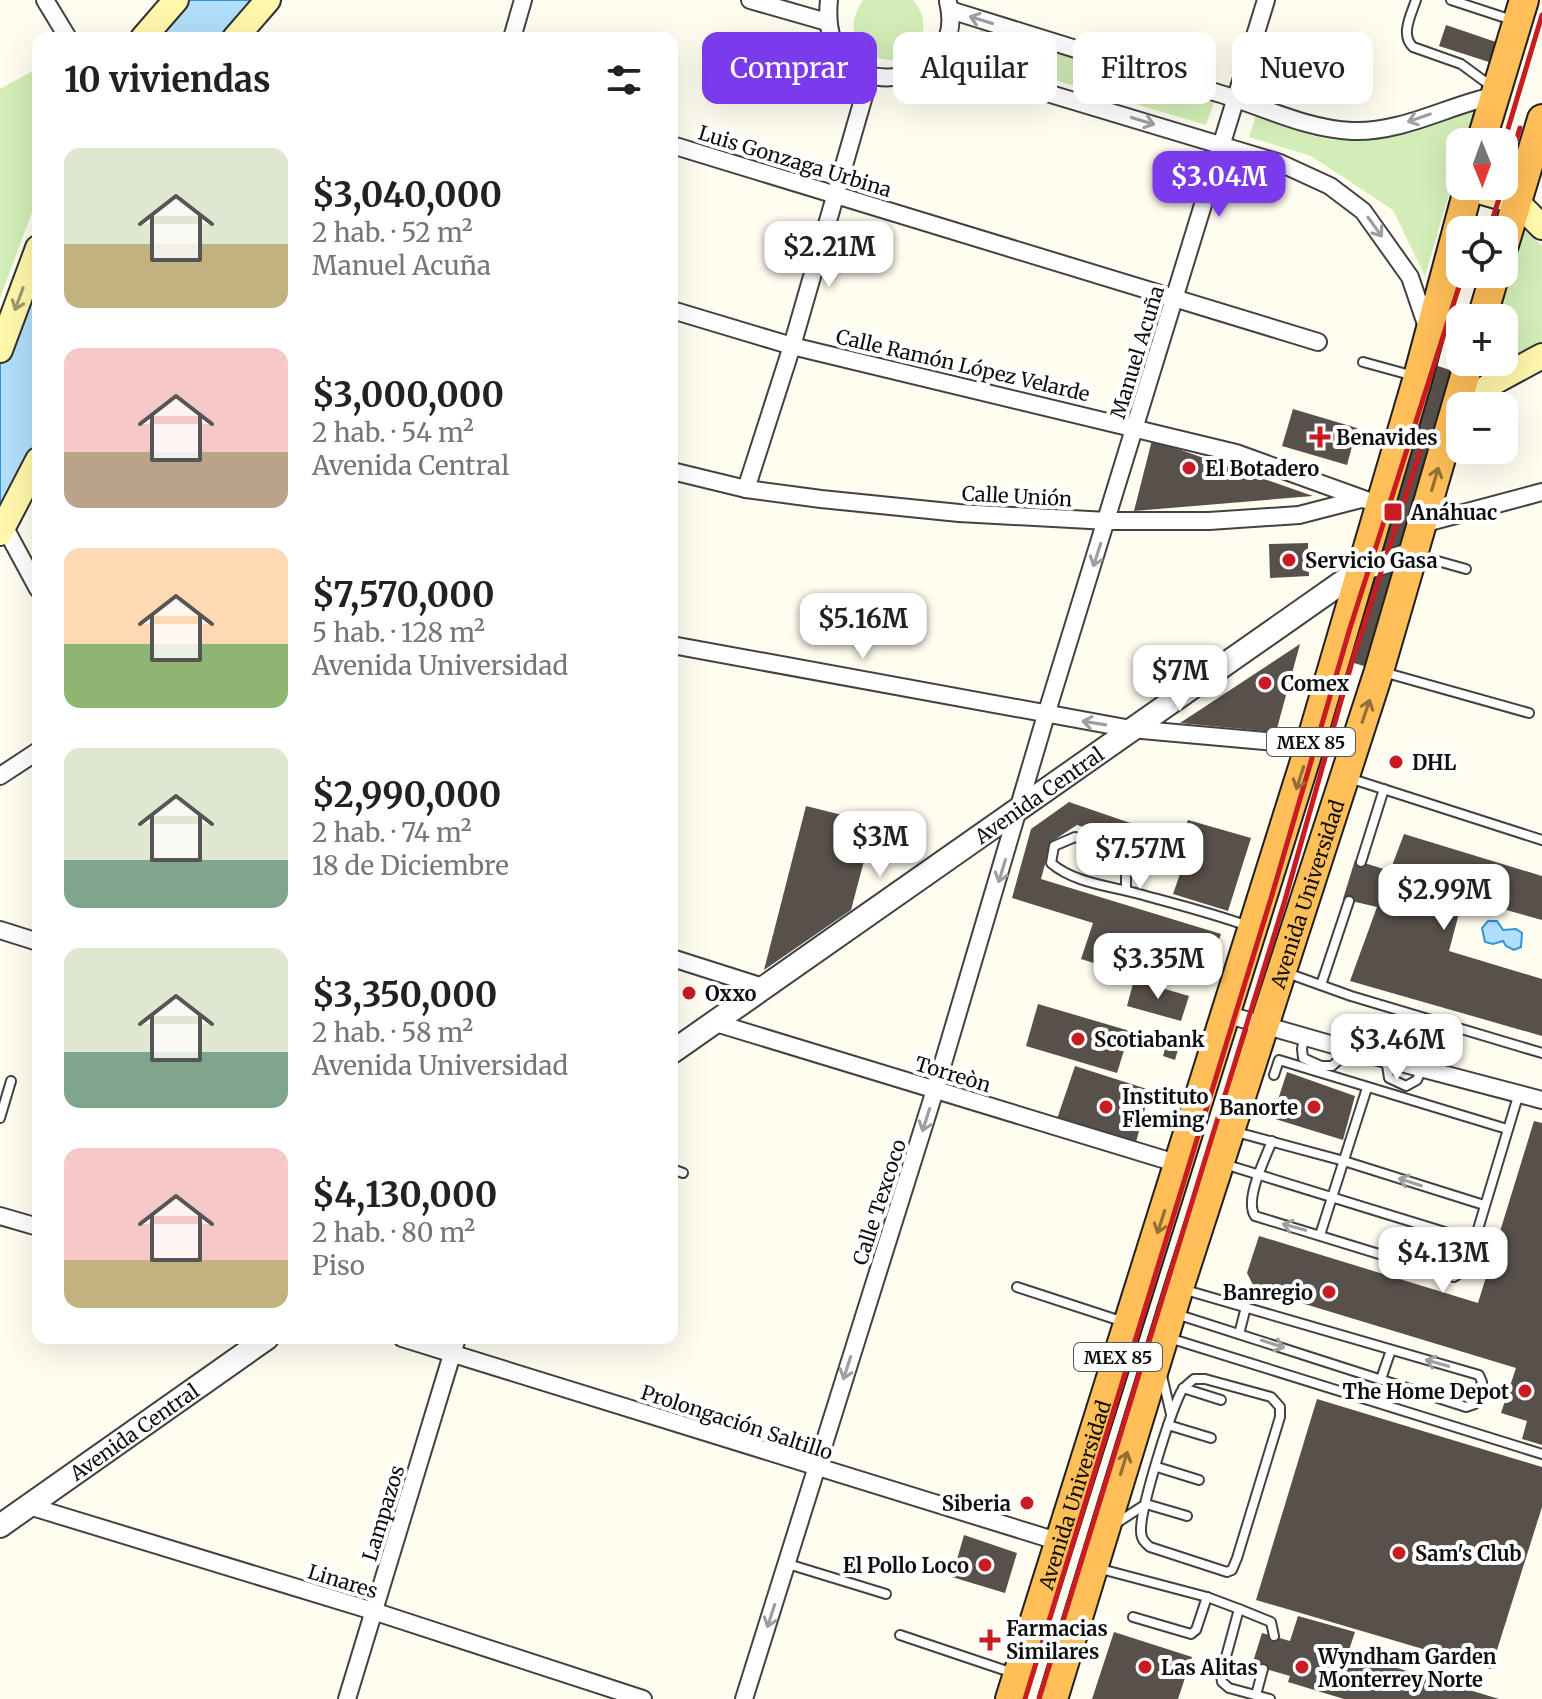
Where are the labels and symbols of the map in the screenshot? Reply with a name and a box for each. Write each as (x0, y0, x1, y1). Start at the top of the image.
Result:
one-way arrow (969, 12, 995, 27)
one-way arrow (1407, 112, 1432, 127)
one-way arrow (1129, 114, 1155, 129)
street label: Luis Gonzaga Urbina (695, 120, 895, 202)
north arrow (1446, 128, 1518, 200)
pin: $3.04M (1154, 151, 1284, 219)
one-way arrow (1366, 216, 1383, 237)
pin: $2.21M (764, 221, 894, 289)
street label: Manuel Acuña (1105, 282, 1169, 421)
one-way arrow (11, 286, 25, 311)
street label: Calle Ramón López Velarde (834, 324, 1092, 406)
place label: Benavides (1336, 425, 1438, 450)
marker: Benavides (1311, 428, 1329, 446)
place label: El Botadero (1205, 456, 1319, 481)
marker: El Botadero (1180, 459, 1198, 477)
one-way arrow (1428, 467, 1443, 493)
street label: Calle Unión (961, 481, 1073, 511)
place label: Anáhuac (1410, 500, 1497, 525)
marker: Anáhuac (1382, 501, 1404, 523)
one-way arrow (1089, 542, 1103, 567)
place label: Servicio Gasa (1305, 548, 1438, 573)
marker: Servicio Gasa (1280, 551, 1298, 569)
pin: $5.16M (798, 593, 928, 661)
pin: $7M (1141, 645, 1219, 713)
place label: Comex (1281, 671, 1350, 696)
marker: Comex (1256, 674, 1274, 692)
one-way arrow (1360, 699, 1375, 724)
one-way arrow (1081, 715, 1107, 730)
road number: MEX 85 (1267, 728, 1355, 756)
street label: Avenida Central (969, 741, 1108, 849)
place label: DHL (1412, 750, 1456, 775)
marker: DHL (1387, 753, 1405, 771)
one-way arrow (1292, 765, 1307, 791)
street label: Avenida Universidad (1264, 796, 1349, 993)
pin: $3M (841, 811, 919, 879)
pin: $7.57M (1075, 823, 1205, 891)
one-way arrow (994, 858, 1008, 883)
pin: $2.99M (1379, 864, 1509, 932)
pin: $3.35M (1093, 933, 1223, 1001)
place label: Oxxo (705, 981, 756, 1006)
marker: Oxxo (680, 984, 698, 1002)
pin: $3.46M (1332, 1014, 1462, 1082)
place label: Scotiabank (1094, 1027, 1205, 1052)
marker: Scotiabank (1069, 1030, 1087, 1048)
street label: Torreòn (912, 1051, 994, 1097)
place label: Instituto Fleming (1122, 1084, 1209, 1132)
place label: Banorte (1219, 1095, 1298, 1120)
marker: Instituto Fleming (1097, 1098, 1115, 1116)
marker: Banorte (1305, 1098, 1323, 1116)
one-way arrow (918, 1106, 933, 1132)
street label: Calle Texcoco (847, 1136, 911, 1268)
one-way arrow (1397, 1173, 1422, 1188)
one-way arrow (1153, 1209, 1168, 1235)
one-way arrow (1282, 1219, 1308, 1234)
pin: $4.13M (1378, 1227, 1508, 1295)
place label: Banregio (1223, 1280, 1313, 1305)
marker: Banregio (1320, 1283, 1338, 1301)
one-way arrow (1260, 1338, 1285, 1353)
road number: MEX 85 (1074, 1343, 1162, 1371)
one-way arrow (839, 1355, 854, 1380)
one-way arrow (1425, 1355, 1450, 1369)
street label: Avenida Central (64, 1378, 203, 1486)
street label: Prolongación Saltillo (638, 1379, 836, 1465)
place label: The Home Depot (1343, 1379, 1509, 1404)
marker: The Home Depot (1516, 1382, 1534, 1400)
street label: Avenida Universidad (1032, 1397, 1116, 1594)
one-way arrow (1117, 1451, 1132, 1477)
street label: Lampazos (357, 1462, 409, 1564)
place label: Siberia (942, 1491, 1011, 1516)
marker: Siberia (1018, 1494, 1036, 1512)
place label: Sam's Club (1415, 1541, 1522, 1566)
marker: Sam's Club (1390, 1544, 1408, 1562)
place label: El Pollo Loco (843, 1553, 969, 1578)
marker: El Pollo Loco (976, 1556, 994, 1574)
street label: Linares (305, 1559, 381, 1603)
one-way arrow (763, 1603, 777, 1628)
place label: Farmacias Similares (1006, 1616, 1108, 1664)
marker: Farmacias Similares (981, 1631, 999, 1649)
place label: Wyndham Garden Monterrey Norte (1317, 1644, 1497, 1692)
place label: Las Alitas (1161, 1655, 1258, 1680)
marker: Las Alitas (1136, 1658, 1154, 1676)
marker: Wyndham Garden Monterrey Norte (1293, 1658, 1311, 1676)

